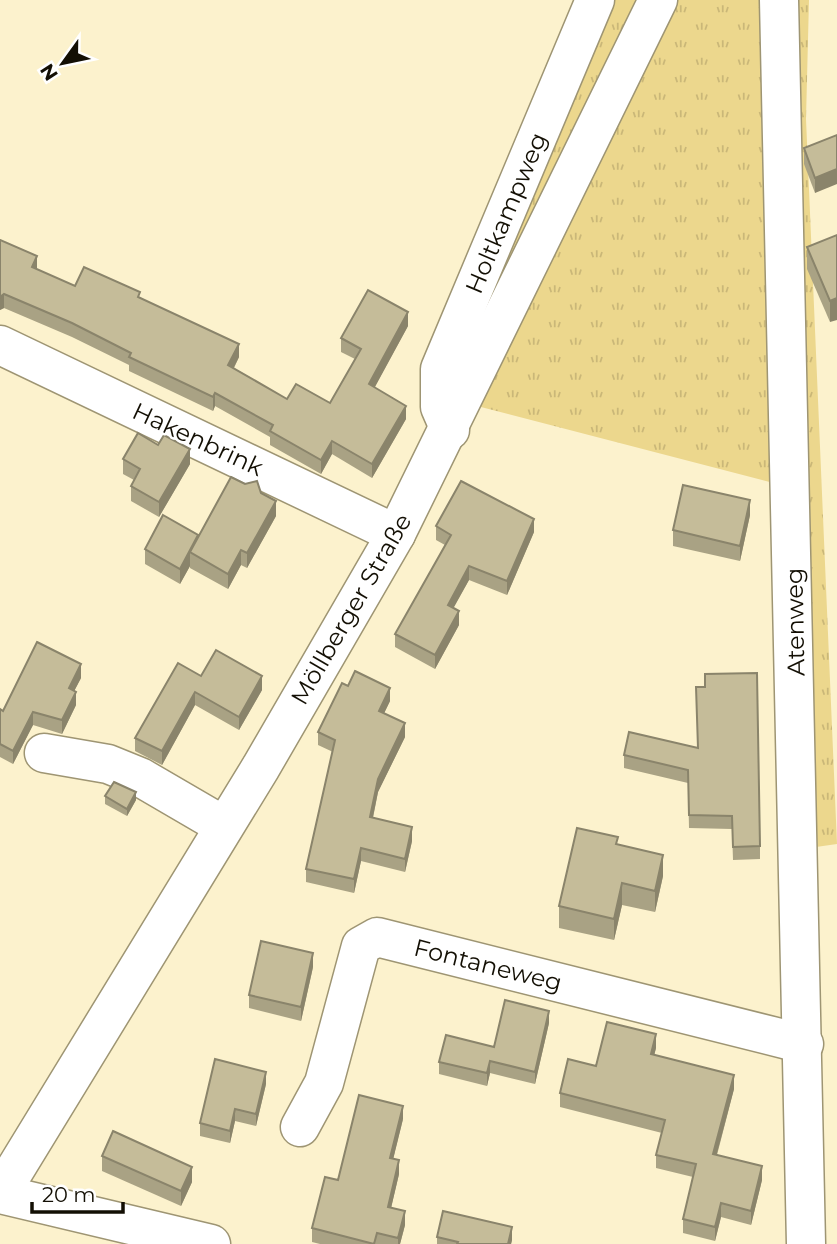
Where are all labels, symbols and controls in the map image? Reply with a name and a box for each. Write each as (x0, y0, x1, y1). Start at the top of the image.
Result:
north arrow (28, 28, 98, 98)
text: N (35, 59, 63, 85)
street label: Holtkampweg (459, 128, 553, 298)
street label: Hakenbrink (128, 396, 269, 482)
street label: Möllberger Straße (285, 508, 417, 710)
street label: Atenweg (780, 567, 810, 677)
street label: Fontaneweg (411, 933, 565, 997)
scale bar (32, 1170, 122, 1214)
text: 20 m (42, 1182, 96, 1207)

